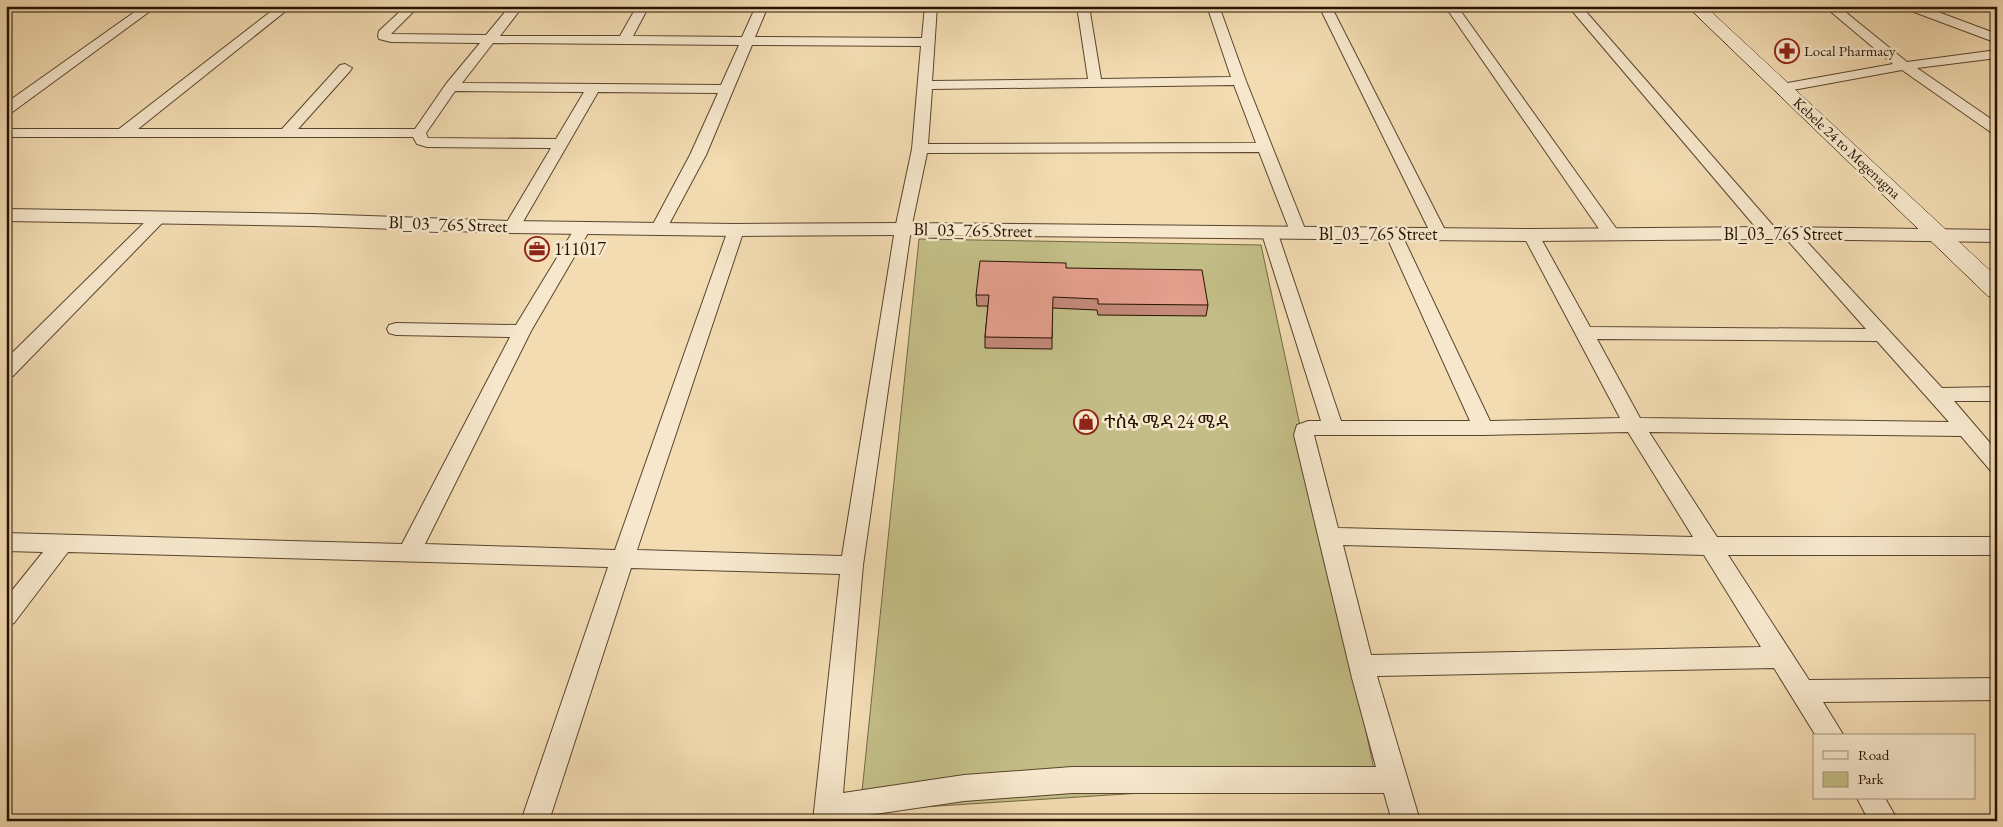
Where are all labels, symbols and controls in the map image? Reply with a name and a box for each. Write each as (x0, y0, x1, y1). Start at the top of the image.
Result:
pharmacy icon: Local Pharmacy (1774, 38, 1800, 64)
place label: Local Pharmacy (1804, 41, 1896, 60)
street label: Kebele 24 to Megenagna (1790, 93, 1905, 202)
street label: Bl_03_765 Street (388, 210, 508, 237)
street label: Bl_03_765 Street (913, 217, 1033, 242)
street label: Bl_03_765 Street (1318, 222, 1438, 245)
street label: Bl_03_765 Street (1723, 222, 1843, 245)
office icon: 111017 (524, 236, 550, 262)
place label: 111017 (554, 237, 606, 260)
shop icon: ተስፋ ሜዳ 24 ሜዳ (1073, 409, 1099, 435)
place label: ተስፋ ሜዳ 24 ሜዳ (1104, 410, 1229, 433)
legend (1813, 734, 1976, 800)
text: Road (1858, 745, 1890, 764)
text: Park (1858, 769, 1885, 788)

